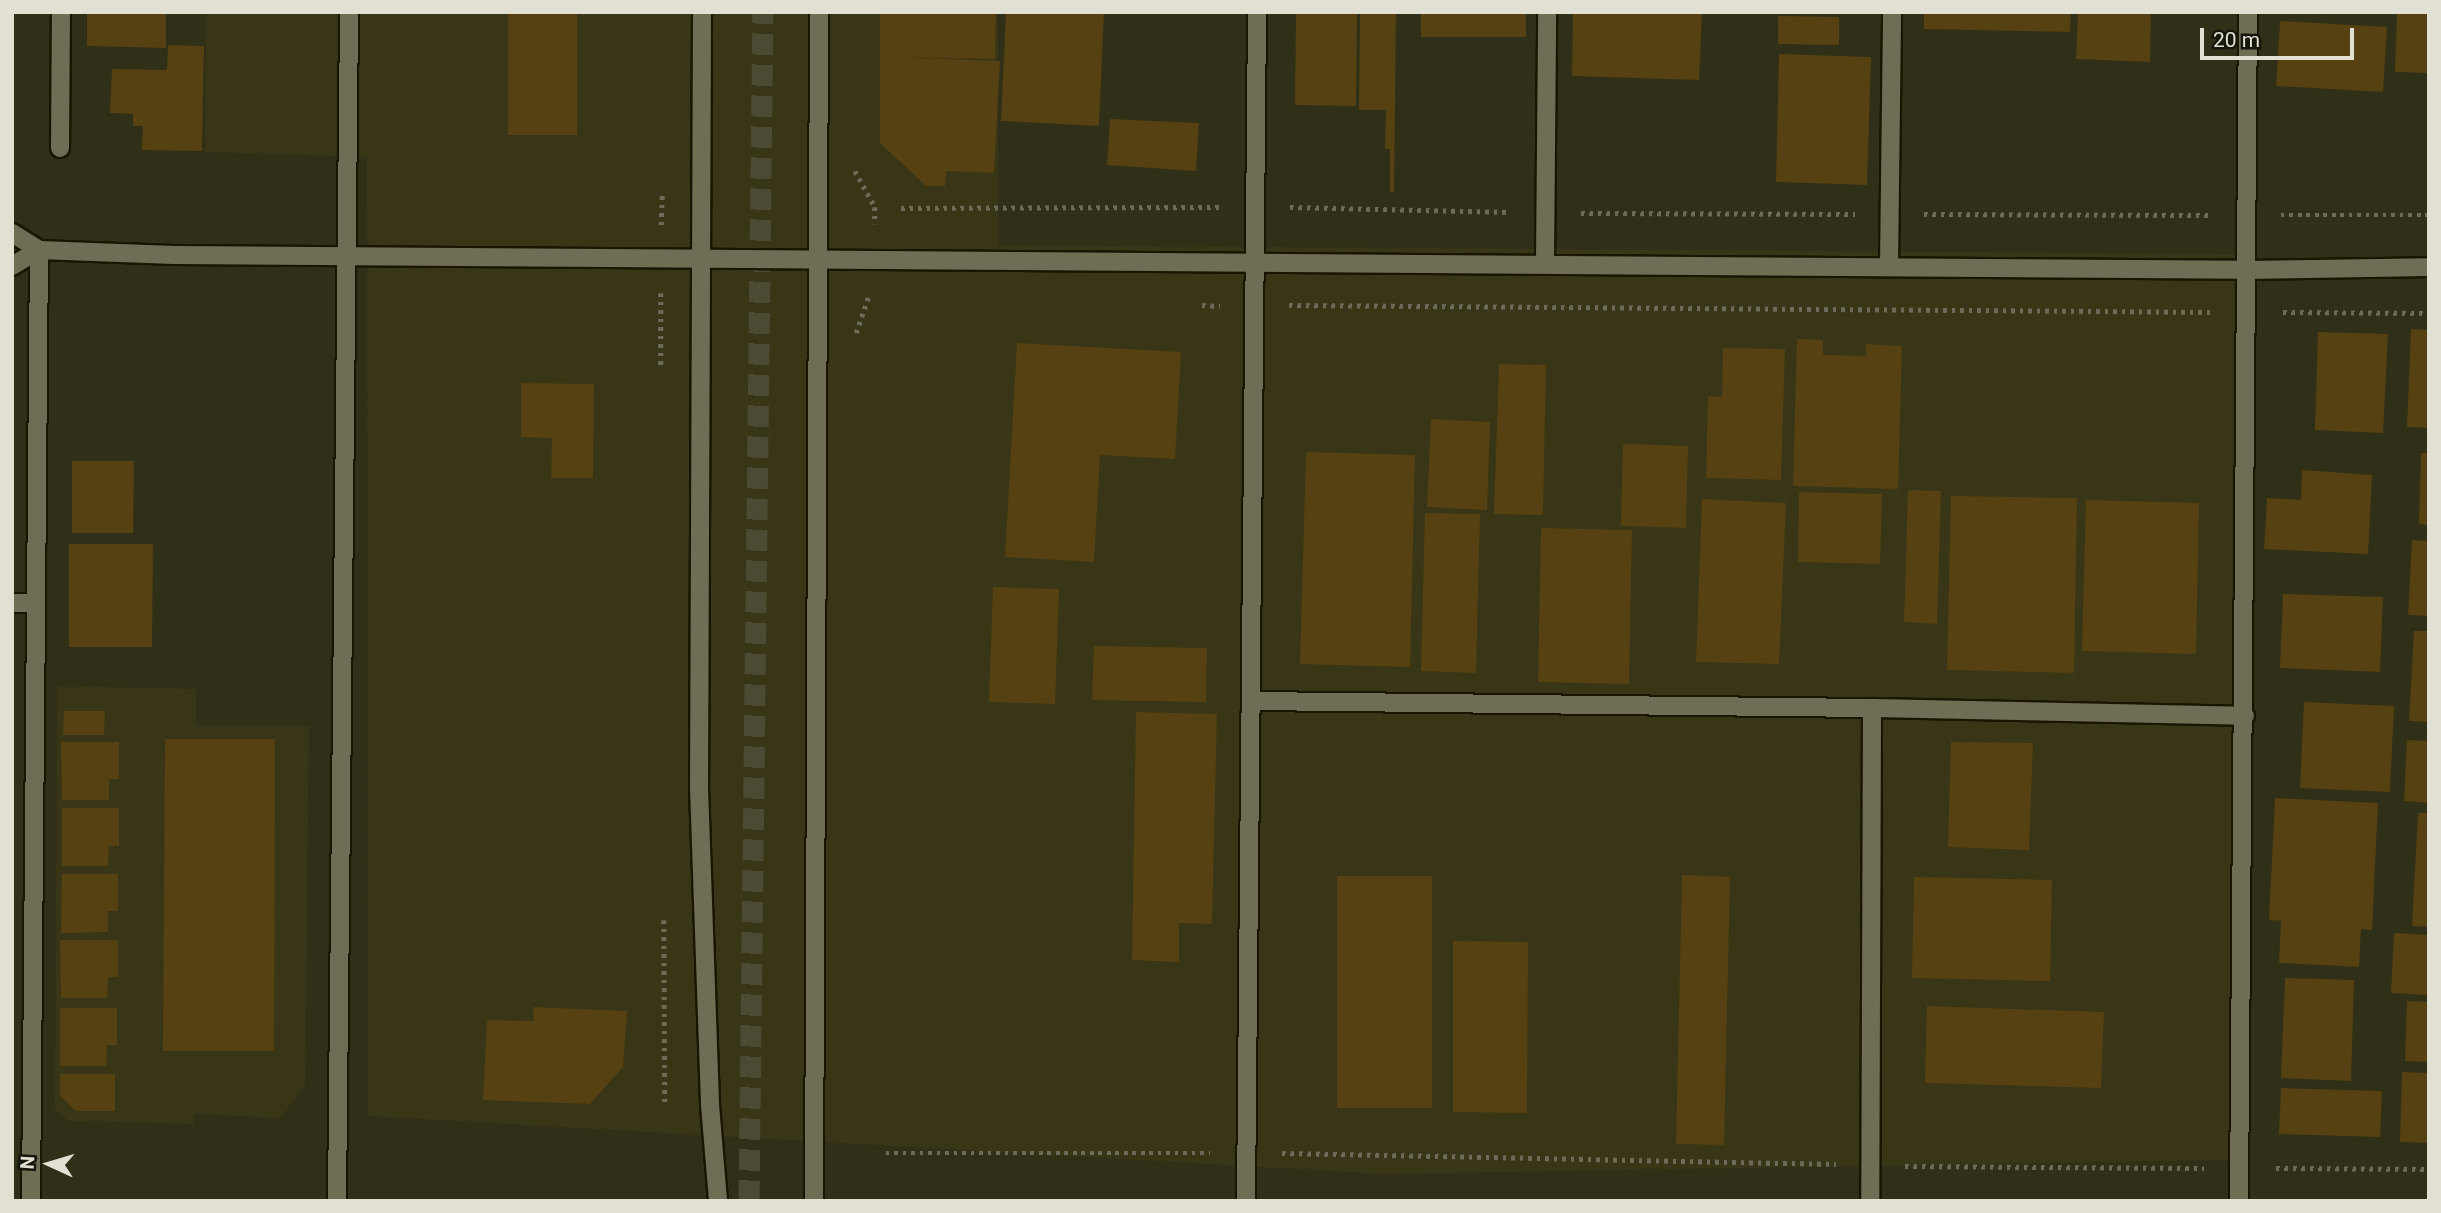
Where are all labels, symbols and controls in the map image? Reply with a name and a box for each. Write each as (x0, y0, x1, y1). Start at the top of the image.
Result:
scale bar (2203, 14, 2357, 58)
text: 20 m (2213, 28, 2260, 52)
north arrow (14, 1129, 84, 1199)
text: N (16, 1155, 39, 1170)

